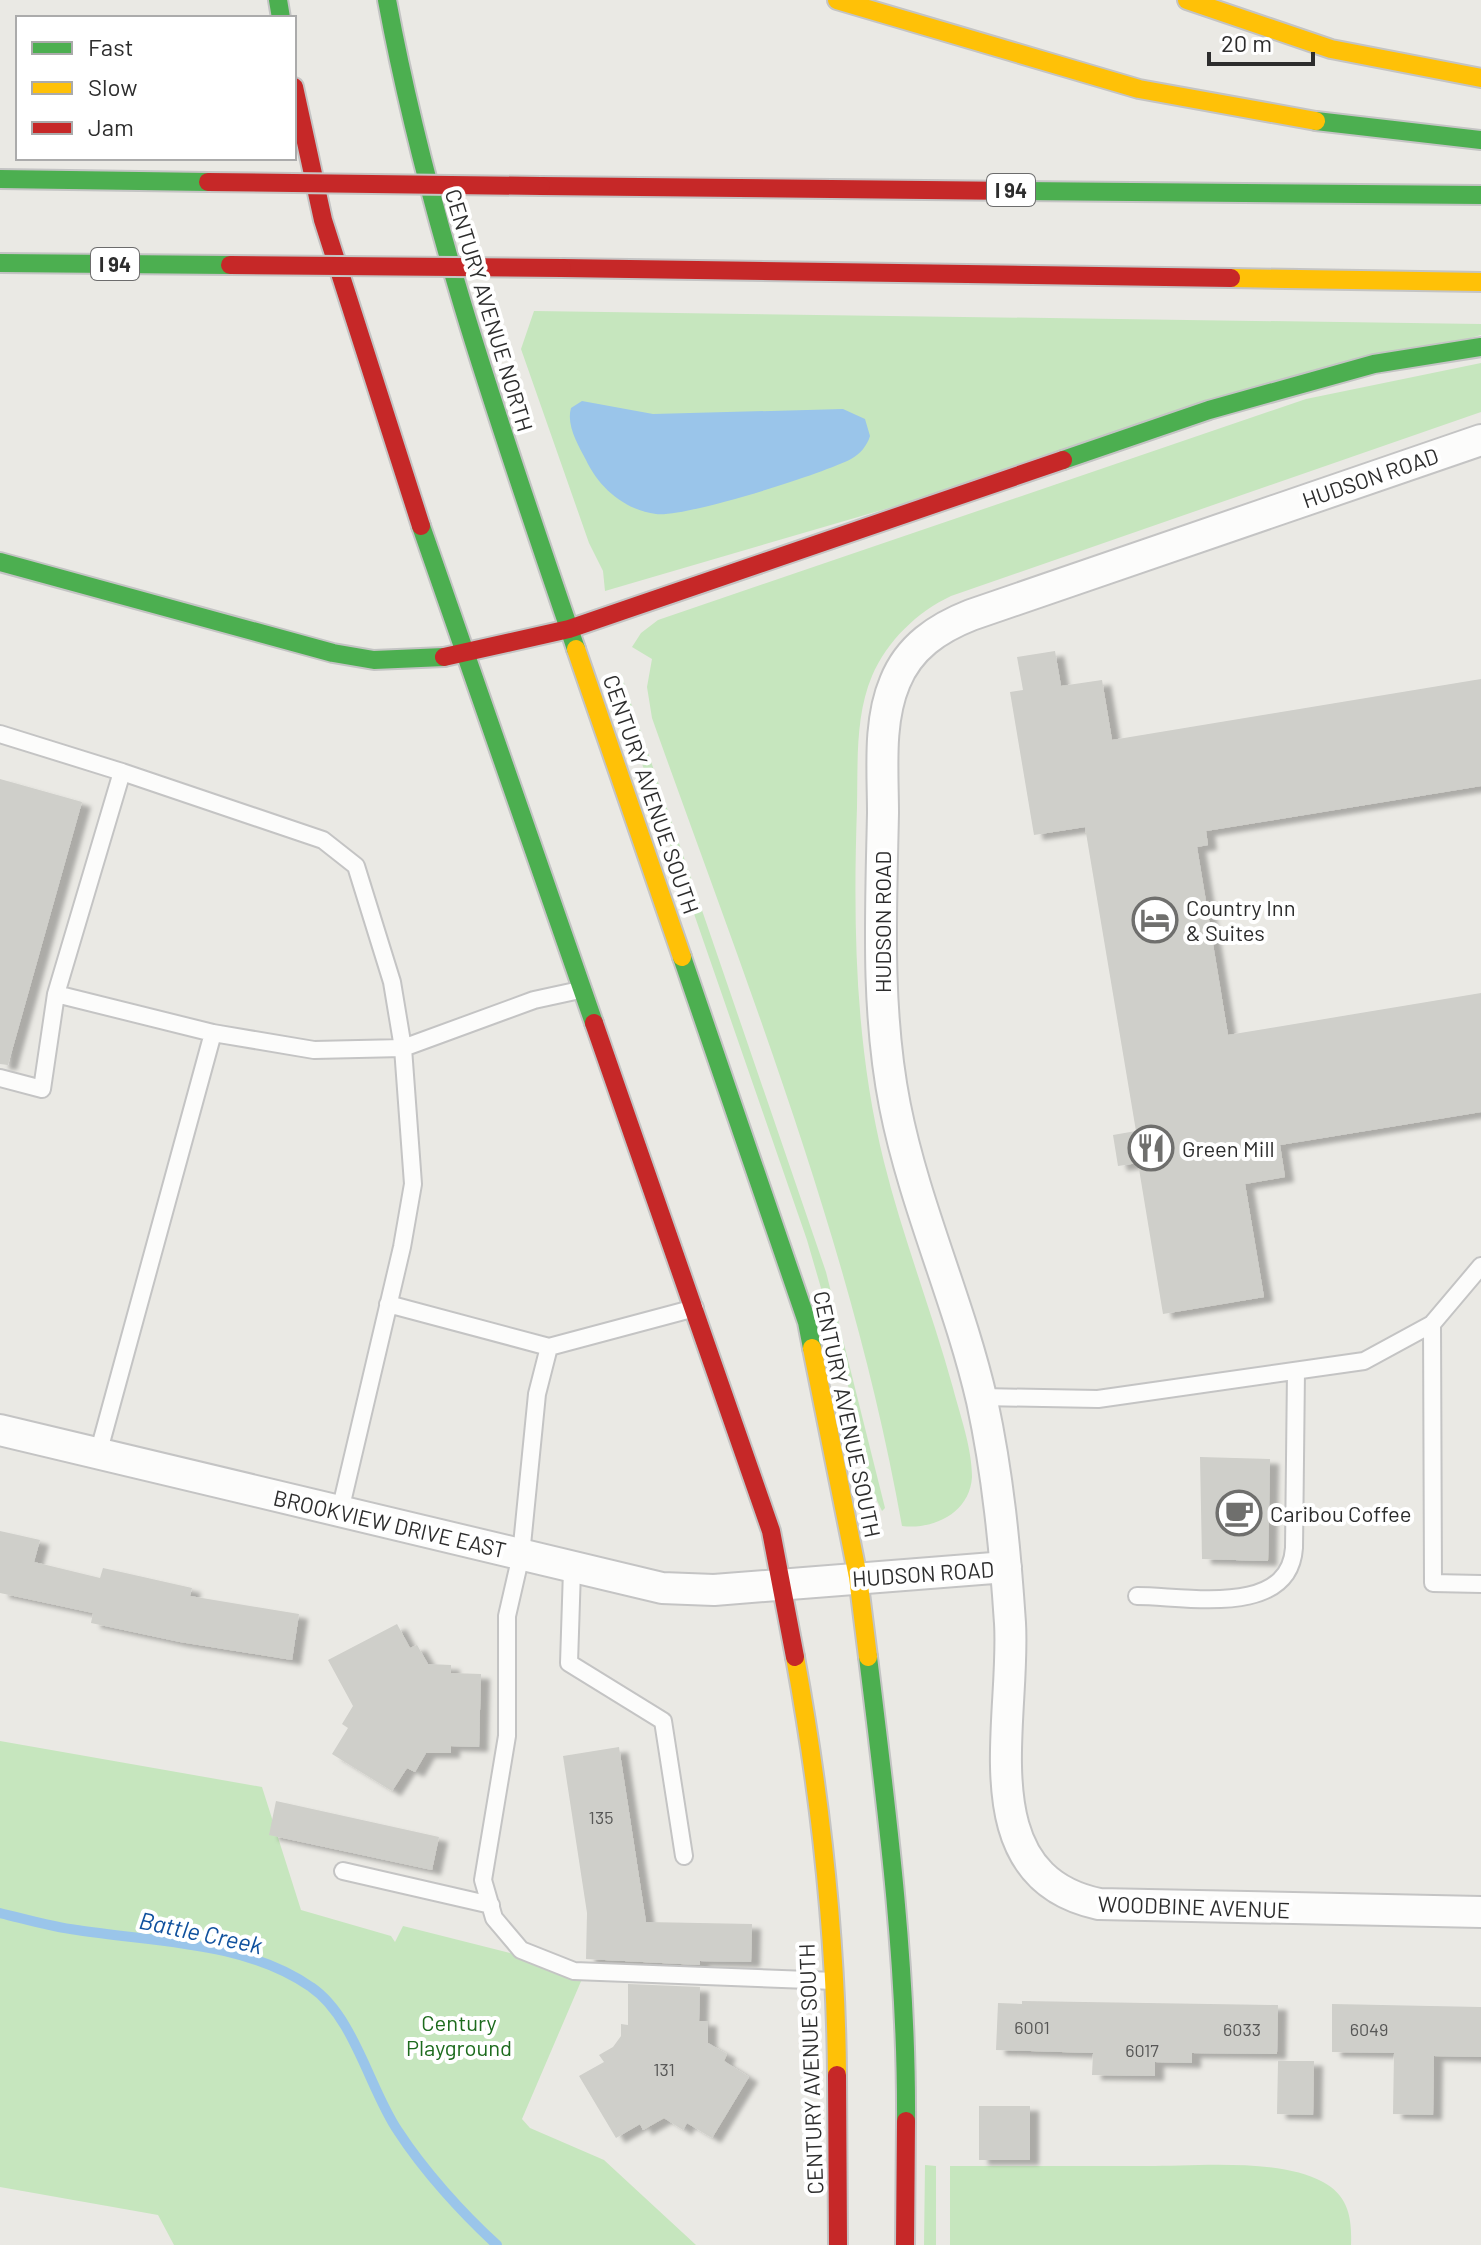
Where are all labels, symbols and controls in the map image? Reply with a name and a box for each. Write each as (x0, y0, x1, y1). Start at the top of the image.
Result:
legend (16, 16, 296, 160)
scale bar (1209, 16, 1313, 66)
text: 20 m (1221, 28, 1272, 57)
text: Fast (88, 32, 133, 61)
text: Slow (88, 72, 137, 101)
text: Jam (88, 112, 134, 141)
road number: I 94 (987, 174, 1035, 206)
street label: CENTURY AVENUE NORTH (441, 186, 539, 434)
road number: I 94 (91, 248, 139, 280)
street label: HUDSON ROAD (1299, 442, 1441, 512)
street label: CENTURY AVENUE SOUTH (599, 671, 705, 917)
street label: HUDSON ROAD (869, 851, 895, 993)
place label: Country Inn & Suites (1186, 894, 1296, 945)
hotel icon: Country Inn & Suites (1131, 896, 1179, 944)
restaurant icon: Green Mill (1127, 1124, 1175, 1172)
place label: Green Mill (1182, 1135, 1275, 1161)
street label: CENTURY AVENUE SOUTH (809, 1288, 887, 1540)
street label: BROOKVIEW DRIVE EAST (271, 1484, 509, 1562)
cafe icon: Caribou Coffee (1215, 1489, 1263, 1537)
place label: Caribou Coffee (1270, 1500, 1411, 1526)
street label: HUDSON ROAD (851, 1555, 995, 1591)
house number: 135 (589, 1806, 613, 1828)
street label: WOODBINE AVENUE (1097, 1890, 1291, 1922)
water label: Battle Creek (137, 1905, 266, 1959)
street label: CENTURY AVENUE SOUTH (793, 1943, 827, 2195)
park label: Century Playground (406, 2009, 512, 2060)
house number: 6001 (1014, 2016, 1050, 2038)
house number: 6033 (1223, 2018, 1261, 2040)
house number: 6049 (1350, 2018, 1388, 2040)
house number: 6017 (1125, 2039, 1159, 2061)
house number: 131 (653, 2058, 675, 2080)

